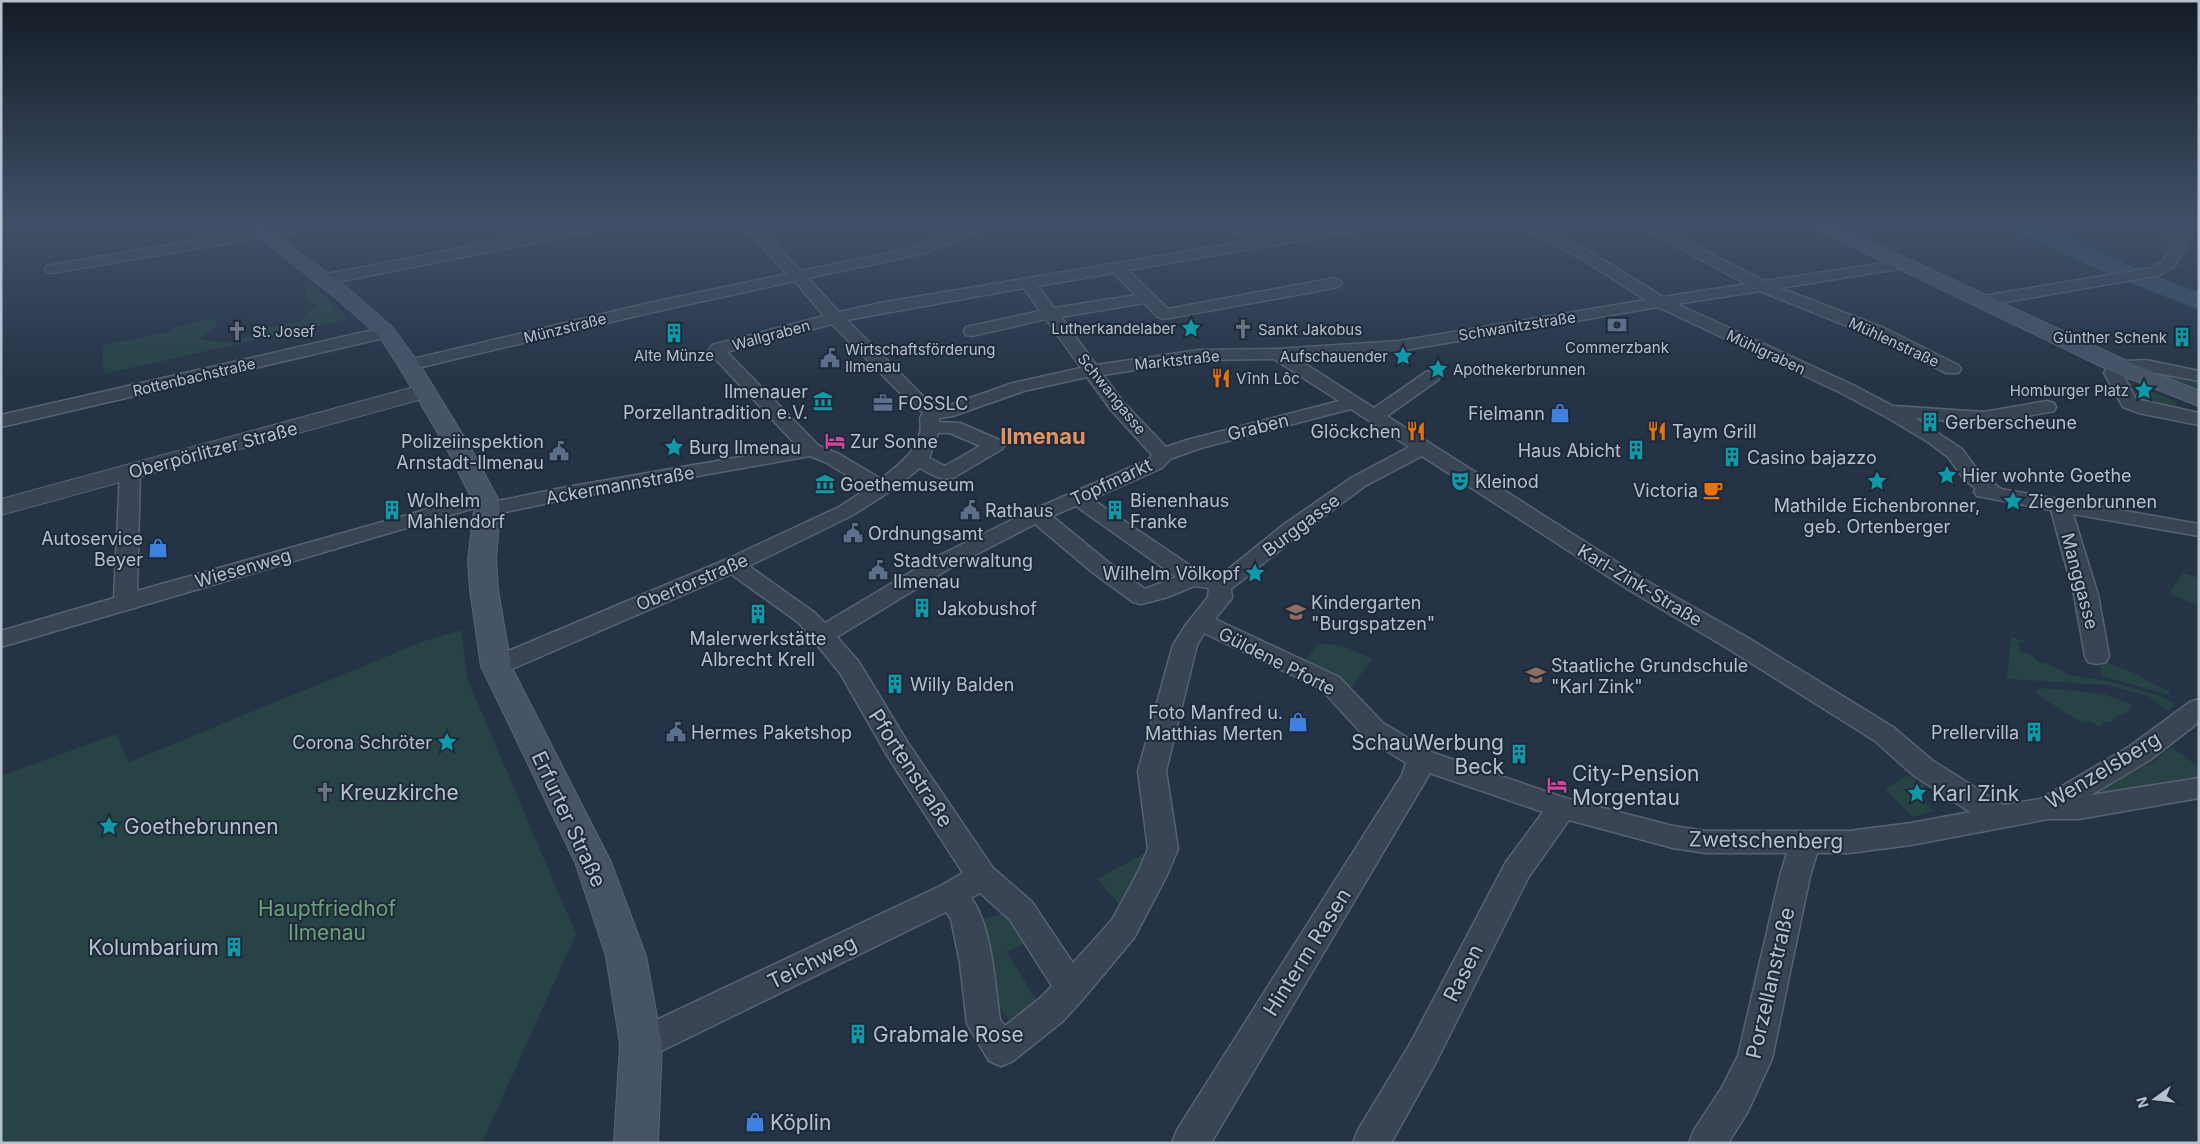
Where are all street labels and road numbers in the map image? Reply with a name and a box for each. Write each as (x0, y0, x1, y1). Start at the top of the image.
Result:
street label: Schwanitzstraße (1457, 307, 1577, 345)
street label: Münzstraße (522, 309, 608, 347)
street label: Mühlenstraße (1846, 313, 1942, 371)
street label: Wallgraben (730, 315, 812, 355)
street label: Mühlgraben (1723, 325, 1809, 379)
street label: Marktstraße (1133, 346, 1221, 374)
street label: Schwangasse (1074, 350, 1150, 438)
street label: Rottenbachstraße (131, 354, 257, 400)
street label: Graben (1225, 409, 1291, 445)
street label: Oberpörlitzer Straße (126, 417, 300, 483)
street label: Topfmarkt (1067, 454, 1155, 510)
street label: Ackermannstraße (544, 462, 696, 508)
street label: Burggasse (1259, 489, 1343, 561)
street label: Manggasse (2057, 531, 2103, 631)
street label: Karl-Zink-Straße (1574, 540, 1706, 630)
street label: Wiesenweg (192, 544, 294, 592)
street label: Obertorstraße (633, 549, 751, 615)
street label: Güldene Pforte (1215, 623, 1339, 699)
street label: Pfortenstraße (864, 704, 958, 832)
street label: Wenzelsberg (2041, 726, 2165, 814)
street label: Erfurter Straße (527, 747, 611, 891)
street label: Zwetschenberg (1688, 826, 1844, 854)
street label: Hinterm Rasen (1258, 884, 1356, 1020)
street label: Porzellanstraße (1740, 905, 1800, 1061)
street label: Teichweg (764, 930, 860, 994)
street label: Rasen (1438, 940, 1488, 1006)

